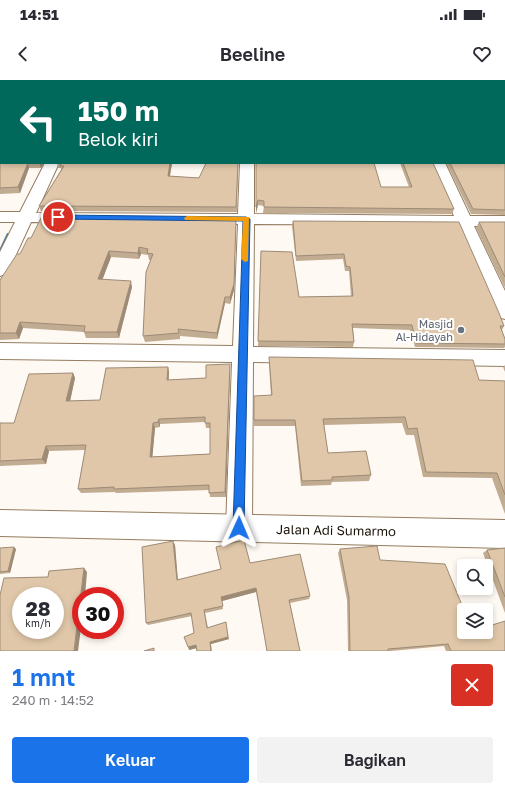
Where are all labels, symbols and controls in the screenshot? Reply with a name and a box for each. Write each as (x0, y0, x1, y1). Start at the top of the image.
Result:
text: 14:51 (20, 5, 59, 23)
icon: back (12, 43, 34, 65)
text: Beeline (220, 43, 285, 65)
icon: heart (471, 43, 493, 65)
text: 150 m (78, 94, 159, 127)
icon: left (12, 96, 64, 148)
text: Belok kiri (78, 128, 158, 150)
pin (41, 200, 75, 234)
icon: arrive (47, 206, 69, 228)
place label: Masjid Al-Hidayah (396, 317, 453, 343)
marker: Masjid Al-Hidayah (456, 325, 466, 335)
position arrow (218, 507, 260, 549)
street label: Jalan Adi Sumarmo (276, 521, 396, 539)
map controls (457, 559, 493, 639)
button: search (457, 559, 493, 595)
speed limit sign: 30 (72, 587, 124, 639)
text: 28 (25, 596, 50, 620)
button: layers (457, 603, 493, 639)
text: km/h (25, 617, 51, 629)
text: 1 mnt (12, 662, 75, 691)
button: close (451, 664, 493, 706)
text: 240 m · 14:52 (12, 692, 94, 708)
button: Keluar (12, 737, 249, 783)
button: Bagikan (257, 737, 493, 783)

